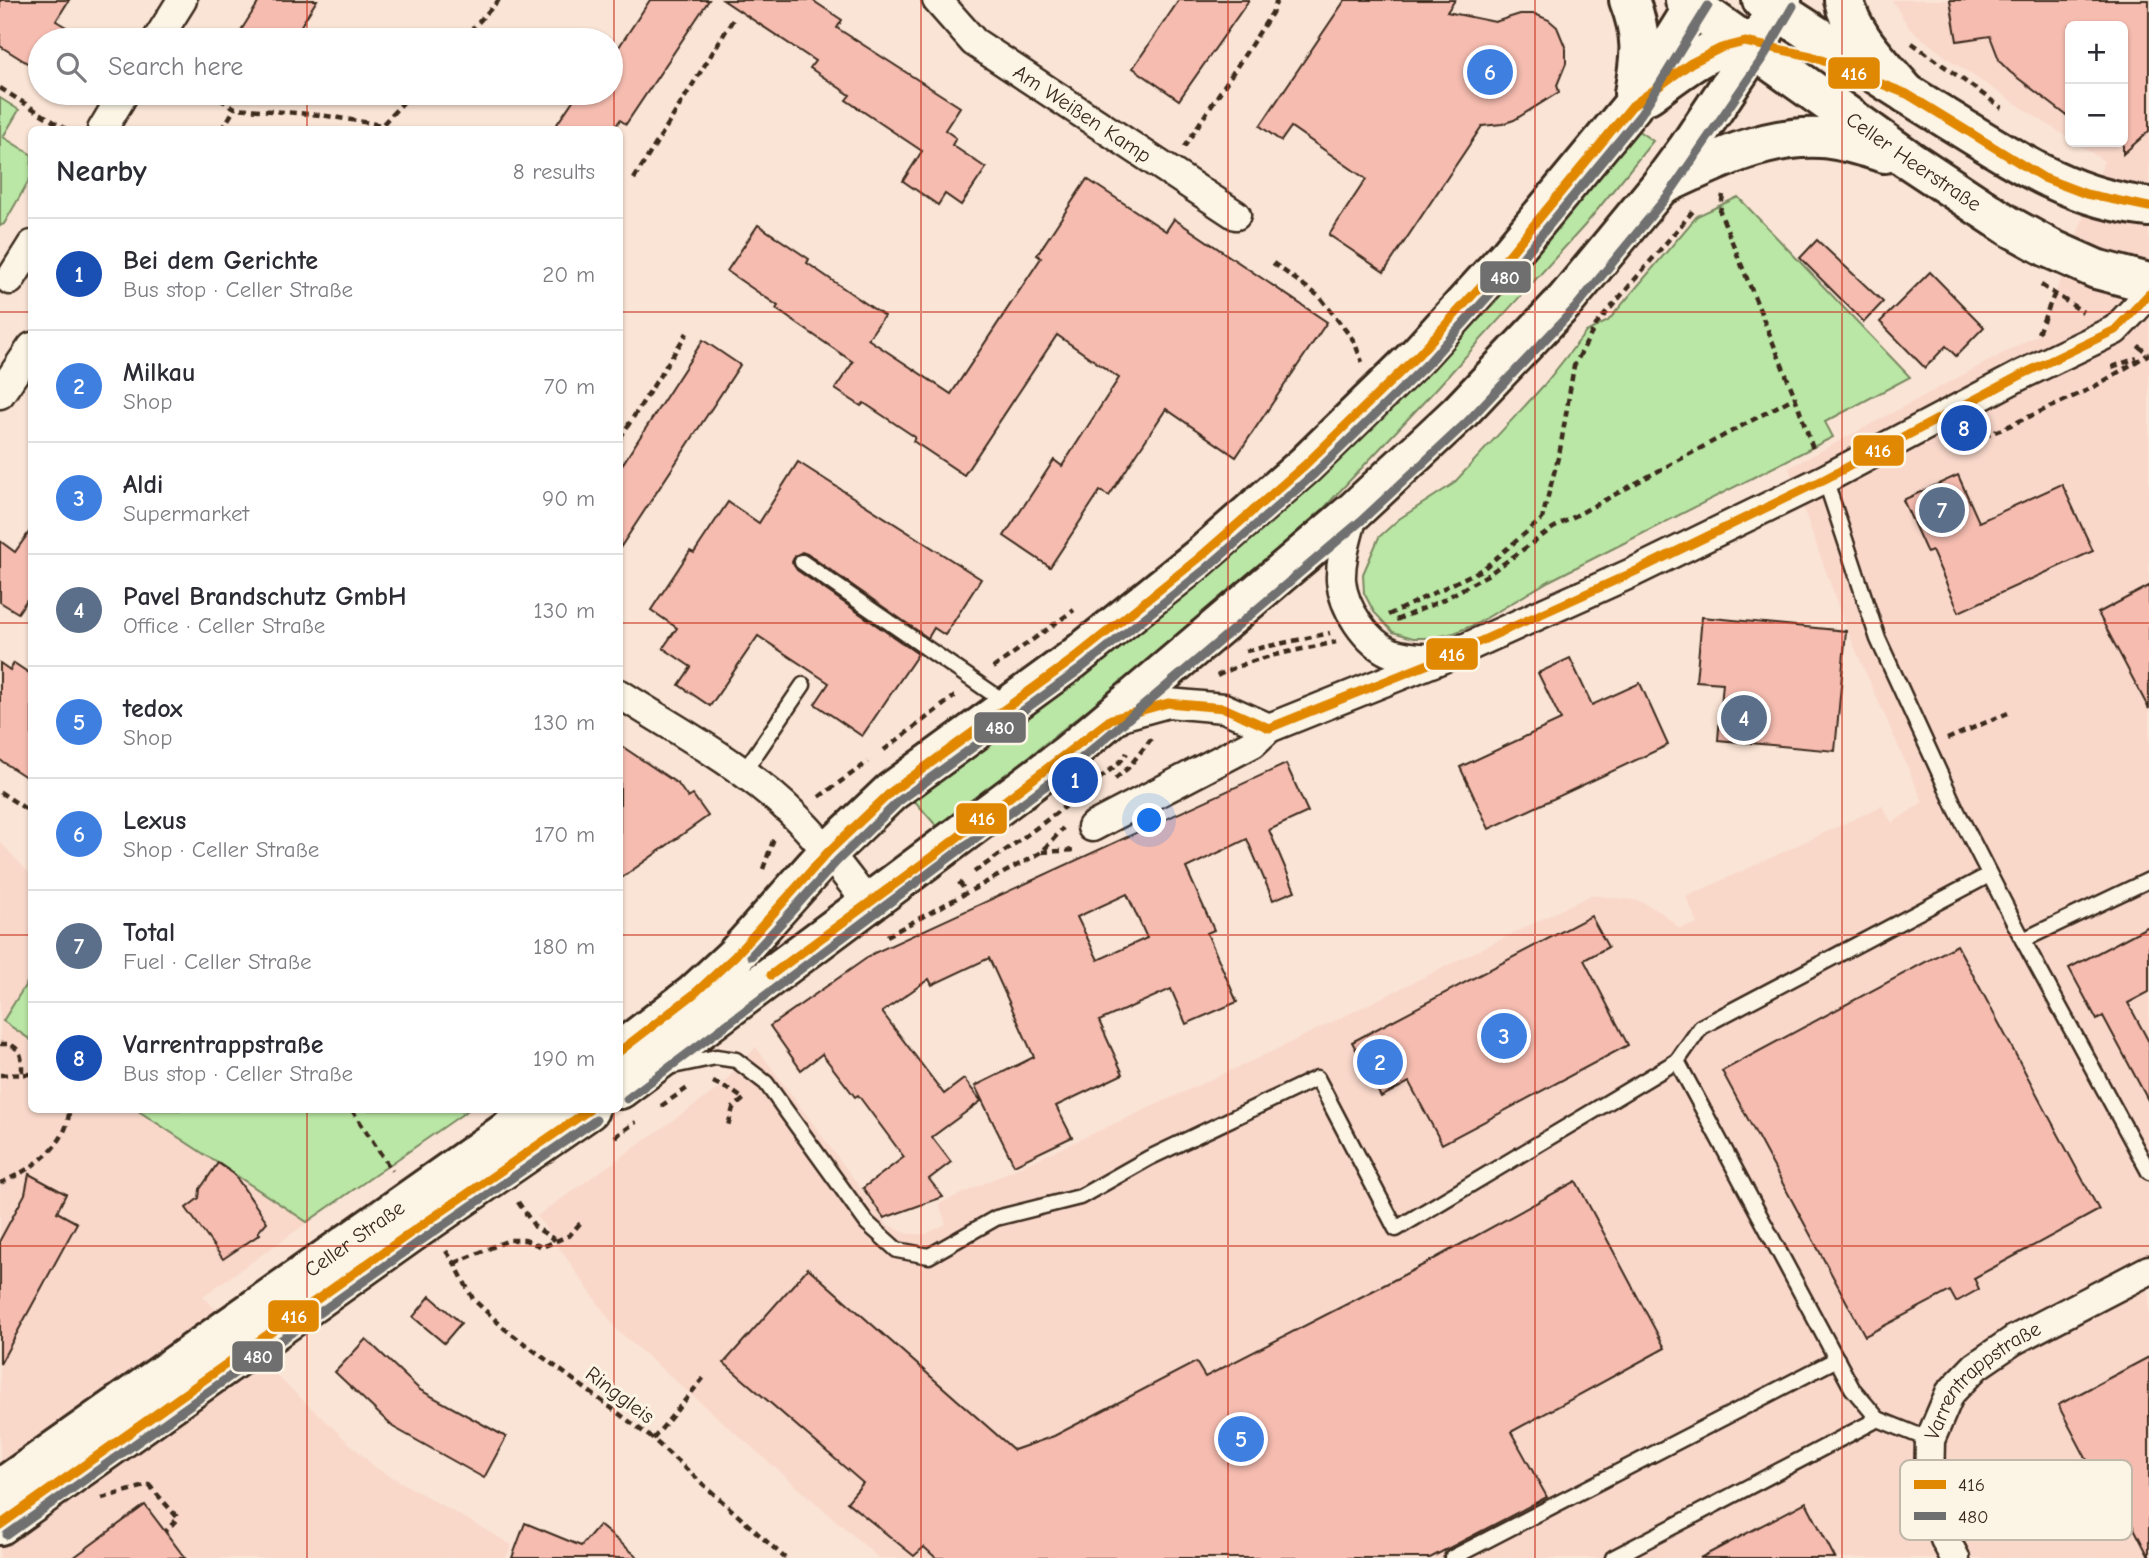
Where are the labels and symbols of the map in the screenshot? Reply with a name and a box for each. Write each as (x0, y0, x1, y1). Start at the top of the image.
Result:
pin: 6 (1467, 46, 1513, 98)
line badge: 416 (1827, 56, 1881, 90)
street label: Am Weißen Kamp (1009, 60, 1156, 168)
text: 416 (1841, 63, 1867, 85)
street label: Celler Heerstraße (1842, 107, 1986, 216)
line badge: 480 (1479, 260, 1532, 294)
text: 480 (1490, 267, 1520, 289)
pin: 8 (1941, 402, 1987, 454)
line badge: 416 (1852, 434, 1905, 467)
text: 416 (1865, 440, 1891, 462)
pin: 7 (1919, 484, 1965, 536)
line badge: 416 (1425, 637, 1479, 671)
text: 416 (1439, 644, 1465, 666)
pin: 4 (1721, 692, 1767, 744)
line badge: 480 (973, 711, 1027, 744)
text: 480 (985, 717, 1015, 739)
pin: 1 (1052, 754, 1098, 806)
line badge: 416 (955, 802, 1008, 835)
your location (1132, 803, 1166, 837)
text: 416 (969, 808, 995, 830)
pin: 3 (1481, 1010, 1527, 1062)
pin: 2 (1357, 1036, 1403, 1088)
street label: Celler Straße (300, 1195, 409, 1282)
line badge: 416 (267, 1299, 320, 1333)
text: 416 (281, 1306, 307, 1328)
street label: Varrentrappstraße (1920, 1316, 2045, 1443)
line badge: 480 (231, 1340, 284, 1373)
text: 480 (243, 1346, 273, 1368)
street label: Ringgleis (581, 1361, 659, 1429)
pin: 5 (1218, 1413, 1264, 1465)
legend (1900, 1460, 2132, 1540)
text: 416 (1958, 1474, 1985, 1496)
text: 480 (1958, 1506, 1989, 1528)

